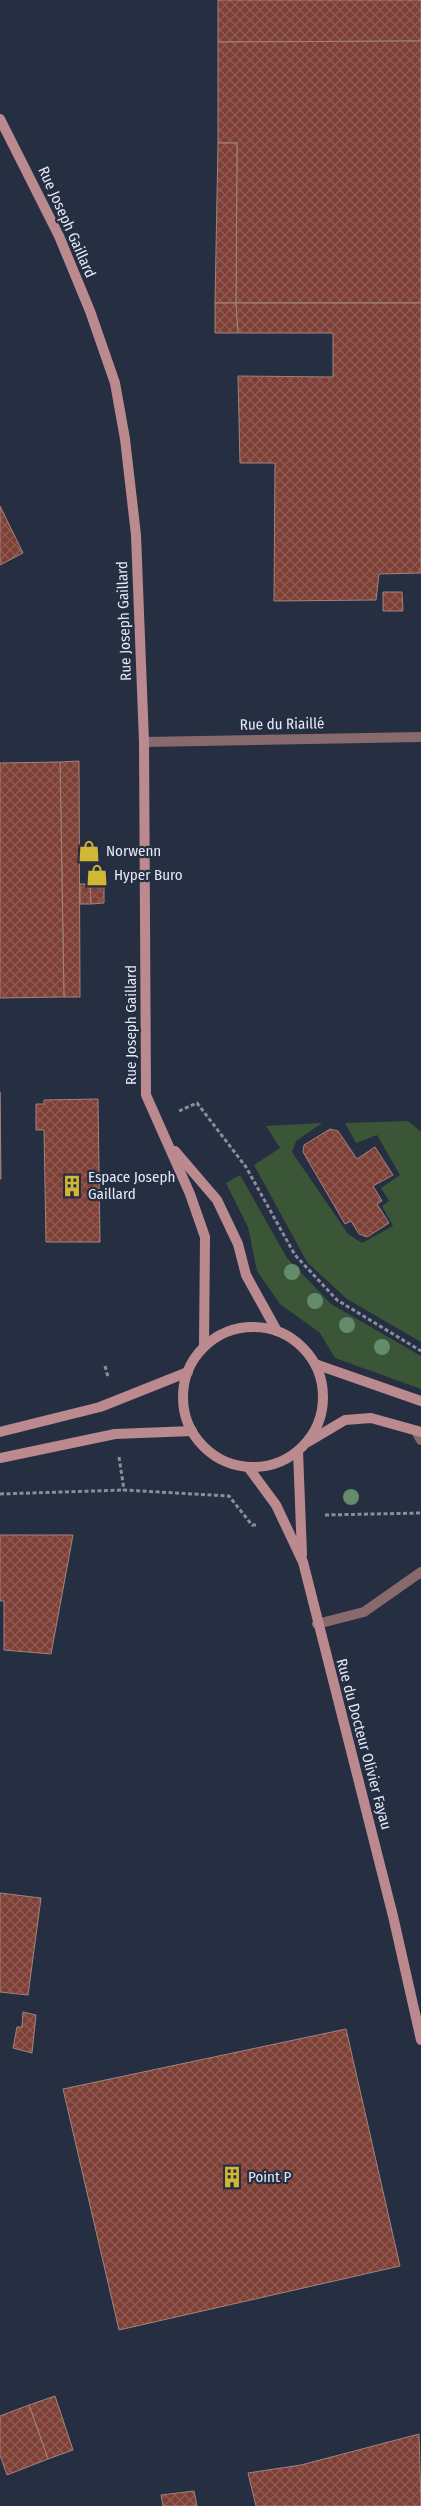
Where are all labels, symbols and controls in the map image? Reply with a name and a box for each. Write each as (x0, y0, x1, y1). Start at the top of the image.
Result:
street label: Rue Joseph Gaillard (34, 164, 100, 280)
street label: Rue Joseph Gaillard (113, 561, 135, 681)
street label: Rue du Riaillé (239, 714, 325, 734)
shop icon: Norwenn (76, 838, 102, 864)
place label: Norwenn (106, 842, 161, 860)
shop icon: Hyper Buro (84, 862, 110, 888)
place label: Hyper Buro (114, 866, 183, 884)
street label: Rue Joseph Gaillard (122, 965, 140, 1085)
place label: Espace Joseph Gaillard (88, 1168, 175, 1203)
building icon: Espace Joseph Gaillard (59, 1173, 85, 1199)
street label: Rue du Docteur Olivier Fayau (332, 1657, 396, 1831)
building icon: Point P (219, 2164, 245, 2190)
place label: Point P (248, 2168, 291, 2186)

